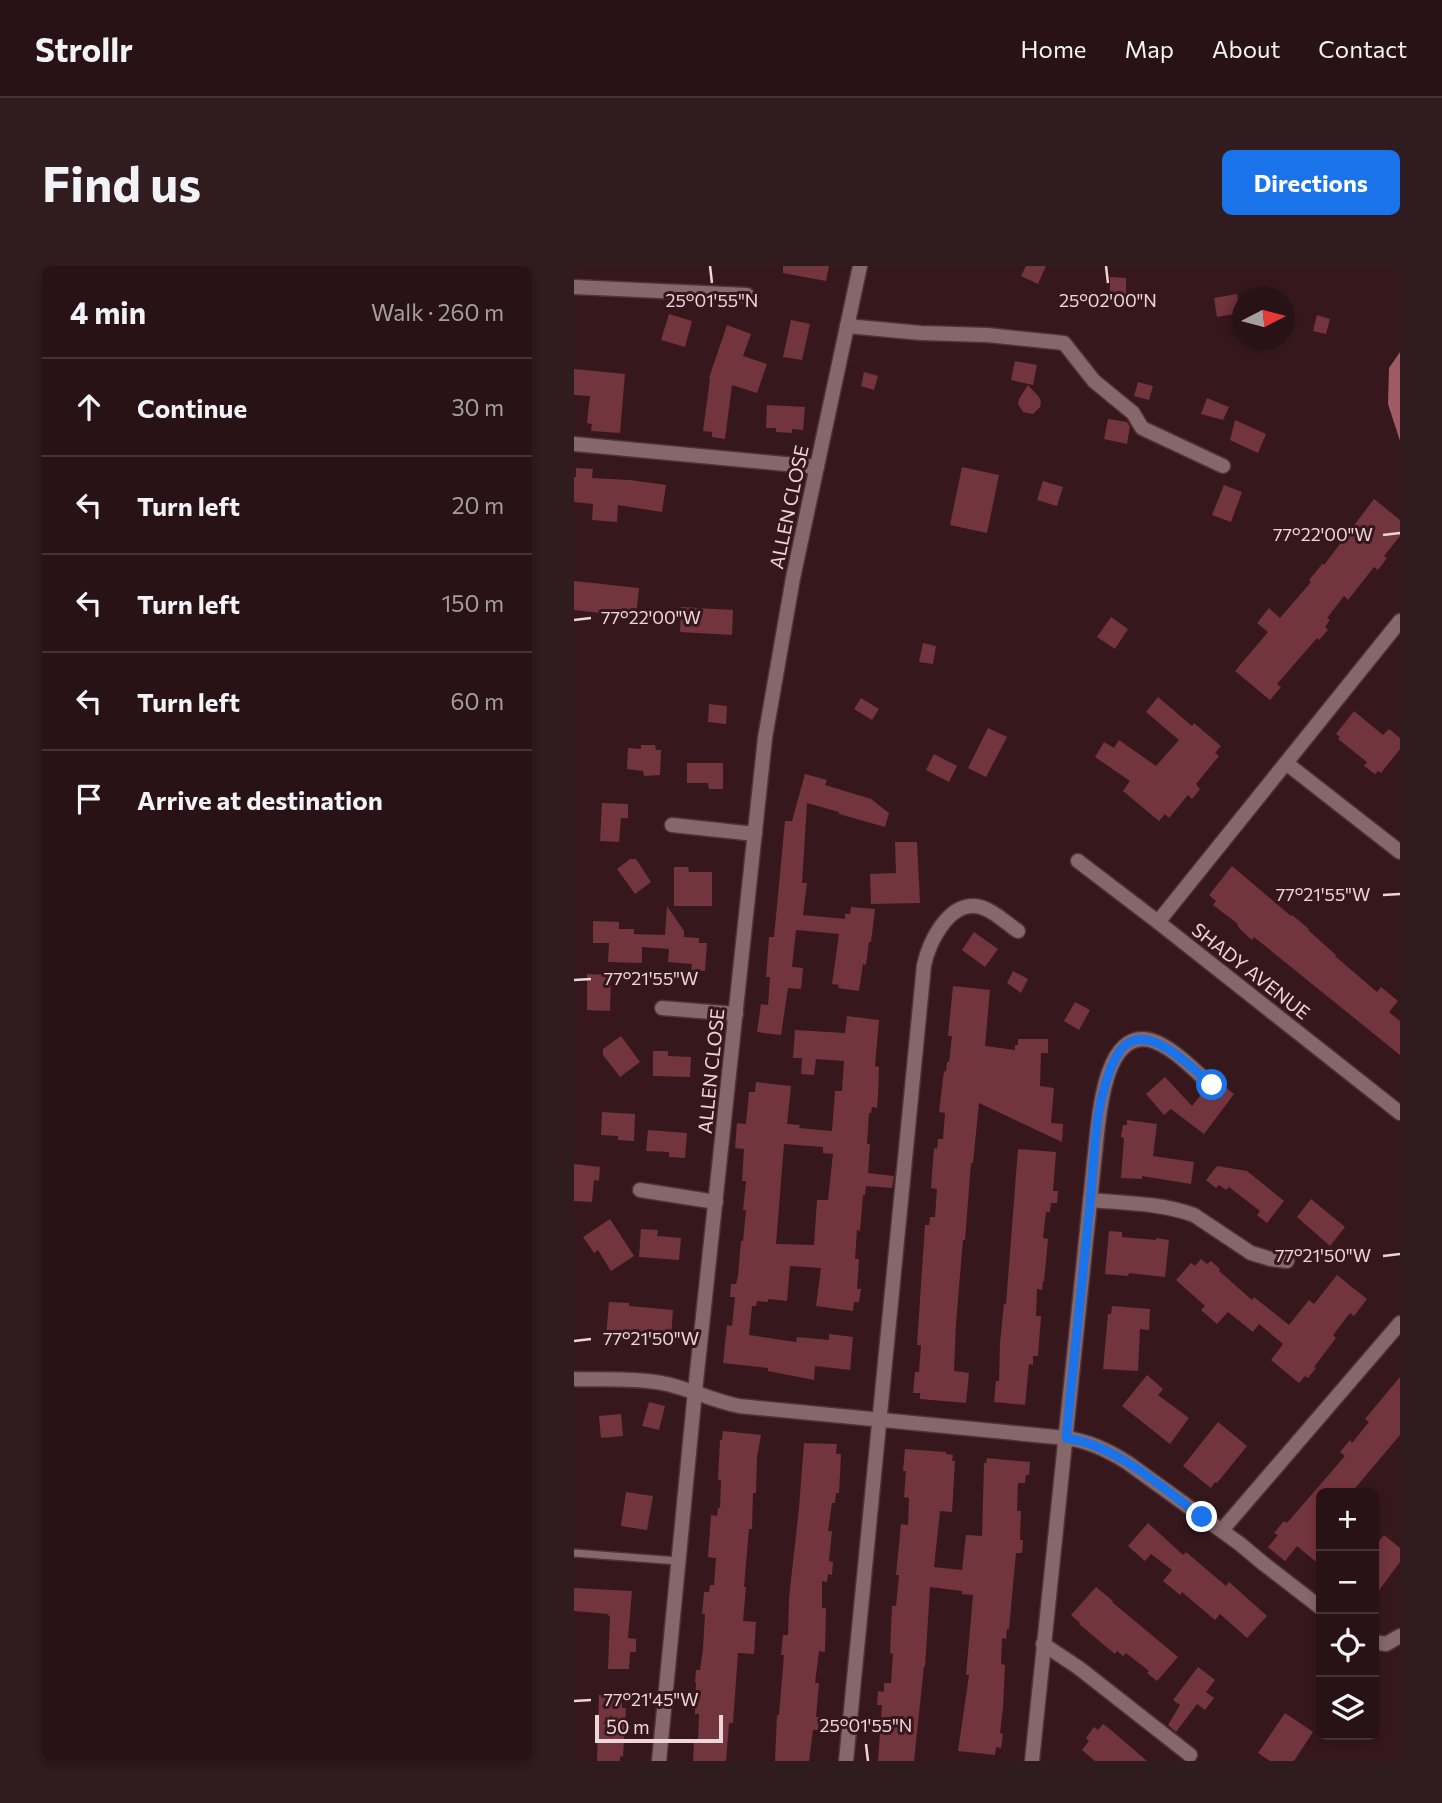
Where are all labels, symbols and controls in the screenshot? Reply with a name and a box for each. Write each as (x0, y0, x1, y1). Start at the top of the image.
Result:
text: Strollr (35, 28, 133, 69)
text: Home (1021, 34, 1087, 63)
text: Map (1125, 34, 1174, 63)
text: About (1212, 34, 1280, 63)
text: Contact (1318, 34, 1407, 63)
button: Directions (1222, 150, 1400, 215)
text: Find us (42, 152, 201, 212)
north arrow (1232, 287, 1295, 350)
text: 25°01'55"N (666, 289, 758, 311)
text: 25°02'00"N (1059, 289, 1157, 311)
text: 4 min (70, 293, 146, 330)
text: Walk · 260 m (371, 298, 504, 326)
icon: ahead (70, 388, 108, 426)
text: Continue (137, 392, 247, 423)
text: 30 m (451, 393, 504, 421)
street label: ALLEN CLOSE (764, 443, 813, 571)
icon: left (70, 486, 108, 524)
text: Turn left (137, 490, 240, 521)
text: 20 m (452, 491, 504, 519)
text: 77°22'00"W (1273, 523, 1373, 545)
icon: left (70, 584, 108, 622)
text: Turn left (137, 588, 240, 619)
text: 150 m (441, 589, 504, 617)
text: 77°22'00"W (601, 606, 701, 628)
icon: left (70, 682, 108, 720)
text: Turn left (137, 686, 240, 717)
text: 60 m (451, 687, 504, 715)
icon: arrive (70, 780, 108, 818)
text: Arrive at destination (137, 784, 383, 815)
text: 77°21'55"W (1276, 883, 1370, 905)
street label: SHADY AVENUE (1188, 917, 1315, 1024)
text: 77°21'55"W (604, 967, 698, 989)
street label: ALLEN CLOSE (693, 1007, 729, 1135)
route start (1196, 1069, 1227, 1100)
text: 77°21'50"W (1275, 1244, 1371, 1266)
text: 77°21'50"W (603, 1327, 699, 1349)
map controls (1316, 1488, 1379, 1740)
button: + (1316, 1488, 1379, 1551)
route end (1186, 1501, 1217, 1532)
button: − (1316, 1551, 1379, 1614)
button: locate (1316, 1614, 1379, 1677)
button: layers (1316, 1677, 1379, 1740)
text: 77°21'45"W (603, 1688, 699, 1710)
scale bar (595, 1712, 723, 1744)
text: 25°01'55"N (820, 1714, 912, 1736)
text: 50 m (606, 1715, 650, 1738)

